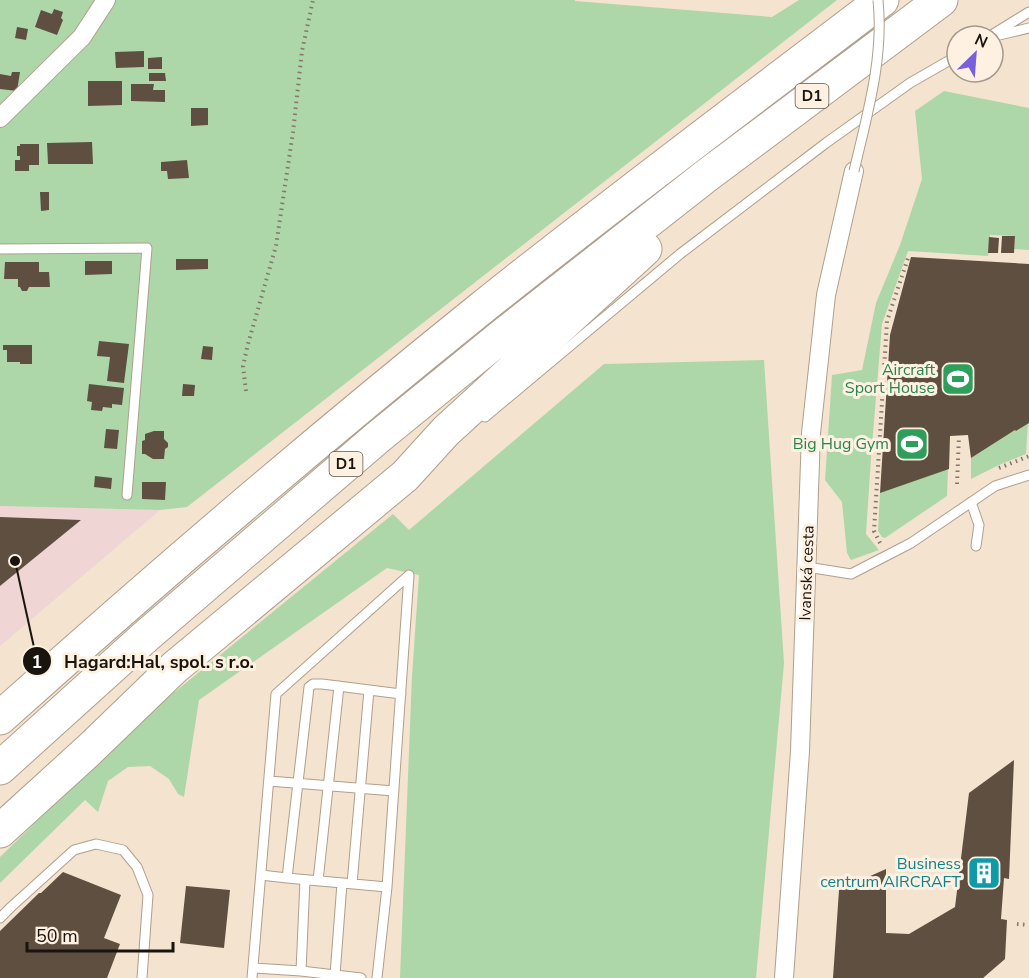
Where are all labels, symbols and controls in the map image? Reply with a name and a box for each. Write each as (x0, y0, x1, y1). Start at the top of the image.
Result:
north arrow (945, 24, 1005, 84)
text: N (971, 29, 991, 54)
road number: D1 (796, 84, 828, 108)
place label: Aircraft Sport House (845, 359, 935, 399)
sports icon: Aircraft Sport House (940, 361, 976, 397)
sports icon: Big Hug Gym (894, 426, 930, 462)
place label: Big Hug Gym (793, 433, 889, 455)
road number: D1 (330, 452, 362, 476)
street label: Ivanská cesta (794, 525, 820, 621)
callout: Hagard:Hal, spol. s r.o. (22, 643, 266, 679)
text: 1 (32, 650, 42, 674)
text: Hagard:Hal, spol. s r.o. (64, 650, 254, 674)
place label: Business centrum AIRCRAFT (820, 853, 961, 893)
building icon: Business centrum AIRCRAFT (966, 855, 1002, 891)
scale bar (27, 915, 172, 953)
text: 50 m (36, 924, 78, 948)

